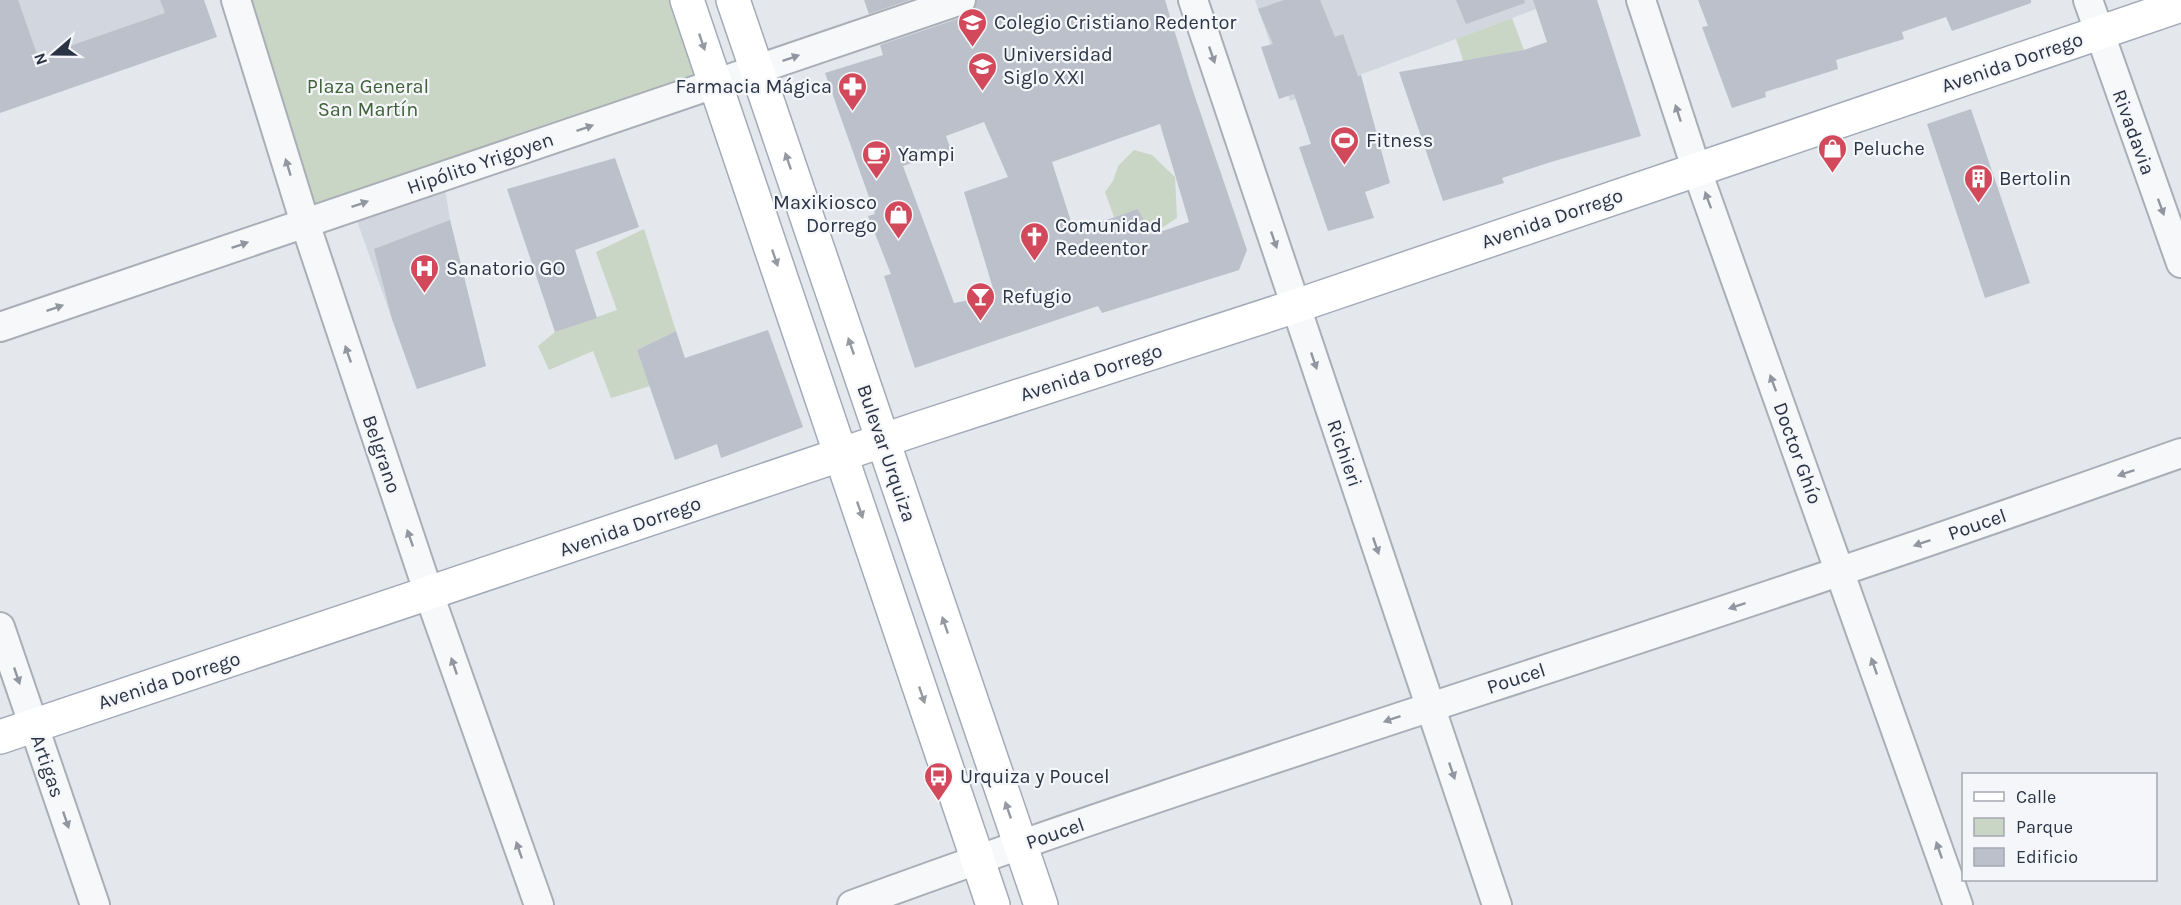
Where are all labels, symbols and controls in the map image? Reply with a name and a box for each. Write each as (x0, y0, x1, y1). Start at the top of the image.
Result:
school or university icon: Colegio Cristiano Redentor (957, 6, 989, 48)
place label: Colegio Cristiano Redentor (994, 11, 1237, 34)
north arrow (24, 24, 84, 84)
street label: Avenida Dorrego (1938, 27, 2086, 97)
one-way arrow (697, 33, 707, 51)
place label: Universidad Siglo XXI (1003, 43, 1113, 89)
one-way arrow (1208, 47, 1217, 65)
text: N (29, 50, 51, 68)
school or university icon: Universidad Siglo XXI (966, 50, 998, 92)
one-way arrow (782, 52, 800, 62)
pharmacy icon: Farmacia Mágica (837, 70, 869, 112)
park label: Plaza General San Martín (307, 75, 429, 121)
place label: Farmacia Mágica (675, 75, 832, 98)
street label: Rivadavia (2107, 86, 2160, 178)
one-way arrow (1673, 104, 1682, 122)
one-way arrow (576, 123, 594, 132)
sports icon: Fitness (1329, 124, 1361, 166)
street label: Hipólito Yrigoyen (404, 128, 556, 199)
place label: Fitness (1366, 129, 1433, 152)
shop icon: Peluche (1816, 132, 1848, 174)
place label: Peluche (1853, 137, 1925, 160)
cafe icon: Yampi (861, 138, 893, 180)
place label: Yampi (898, 143, 955, 166)
one-way arrow (782, 152, 792, 170)
one-way arrow (282, 158, 292, 176)
building icon: Bertolin (1962, 162, 1994, 204)
place label: Bertolin (1999, 167, 2071, 190)
street label: Avenida Dorrego (1478, 183, 1626, 253)
place label: Maxikiosco Dorrego (773, 191, 877, 237)
one-way arrow (1702, 191, 1712, 209)
shop icon: Maxikiosco Dorrego (882, 198, 914, 240)
one-way arrow (2156, 198, 2166, 216)
one-way arrow (351, 199, 369, 208)
place label: Comunidad Redeentor (1055, 214, 1162, 260)
church icon: Comunidad Redeentor (1018, 220, 1050, 262)
one-way arrow (1269, 231, 1279, 249)
one-way arrow (231, 240, 249, 249)
one-way arrow (770, 250, 780, 268)
hospital icon: Sanatorio GO (409, 252, 441, 294)
place label: Sanatorio GO (446, 257, 565, 280)
bar icon: Refugio (965, 280, 997, 322)
place label: Refugio (1002, 285, 1072, 308)
one-way arrow (46, 303, 64, 313)
one-way arrow (845, 337, 855, 355)
street label: Avenida Dorrego (1017, 339, 1165, 406)
one-way arrow (343, 345, 353, 363)
one-way arrow (1310, 352, 1320, 370)
one-way arrow (1768, 374, 1778, 392)
street label: Bulevar Urquiza (852, 381, 921, 525)
street label: Doctor Ghío (1768, 399, 1827, 507)
street label: Belgrano (357, 412, 406, 496)
street label: Richieri (1322, 416, 1367, 490)
one-way arrow (2117, 468, 2135, 478)
street label: Avenida Dorrego (556, 491, 704, 561)
one-way arrow (856, 501, 865, 519)
street label: Poucel (1945, 504, 2009, 545)
one-way arrow (405, 529, 415, 547)
one-way arrow (1372, 537, 1382, 555)
one-way arrow (1913, 539, 1931, 549)
one-way arrow (1728, 601, 1746, 611)
one-way arrow (940, 616, 950, 634)
street label: Avenida Dorrego (95, 647, 243, 714)
one-way arrow (449, 657, 459, 675)
one-way arrow (1868, 657, 1878, 675)
street label: Poucel (1484, 658, 1548, 699)
one-way arrow (13, 667, 22, 685)
one-way arrow (918, 686, 928, 704)
one-way arrow (1383, 715, 1401, 724)
street label: Artigas (26, 732, 69, 801)
bus stop icon: Urquiza y Poucel (923, 760, 955, 802)
one-way arrow (1447, 762, 1457, 780)
place label: Urquiza y Poucel (960, 765, 1110, 788)
legend (1962, 773, 2157, 881)
text: Calle (2016, 786, 2056, 808)
one-way arrow (1003, 801, 1013, 819)
one-way arrow (62, 811, 72, 829)
street label: Poucel (1023, 813, 1087, 854)
text: Parque (2016, 816, 2073, 838)
one-way arrow (514, 841, 524, 859)
one-way arrow (1933, 841, 1943, 859)
text: Edificio (2016, 846, 2078, 868)

